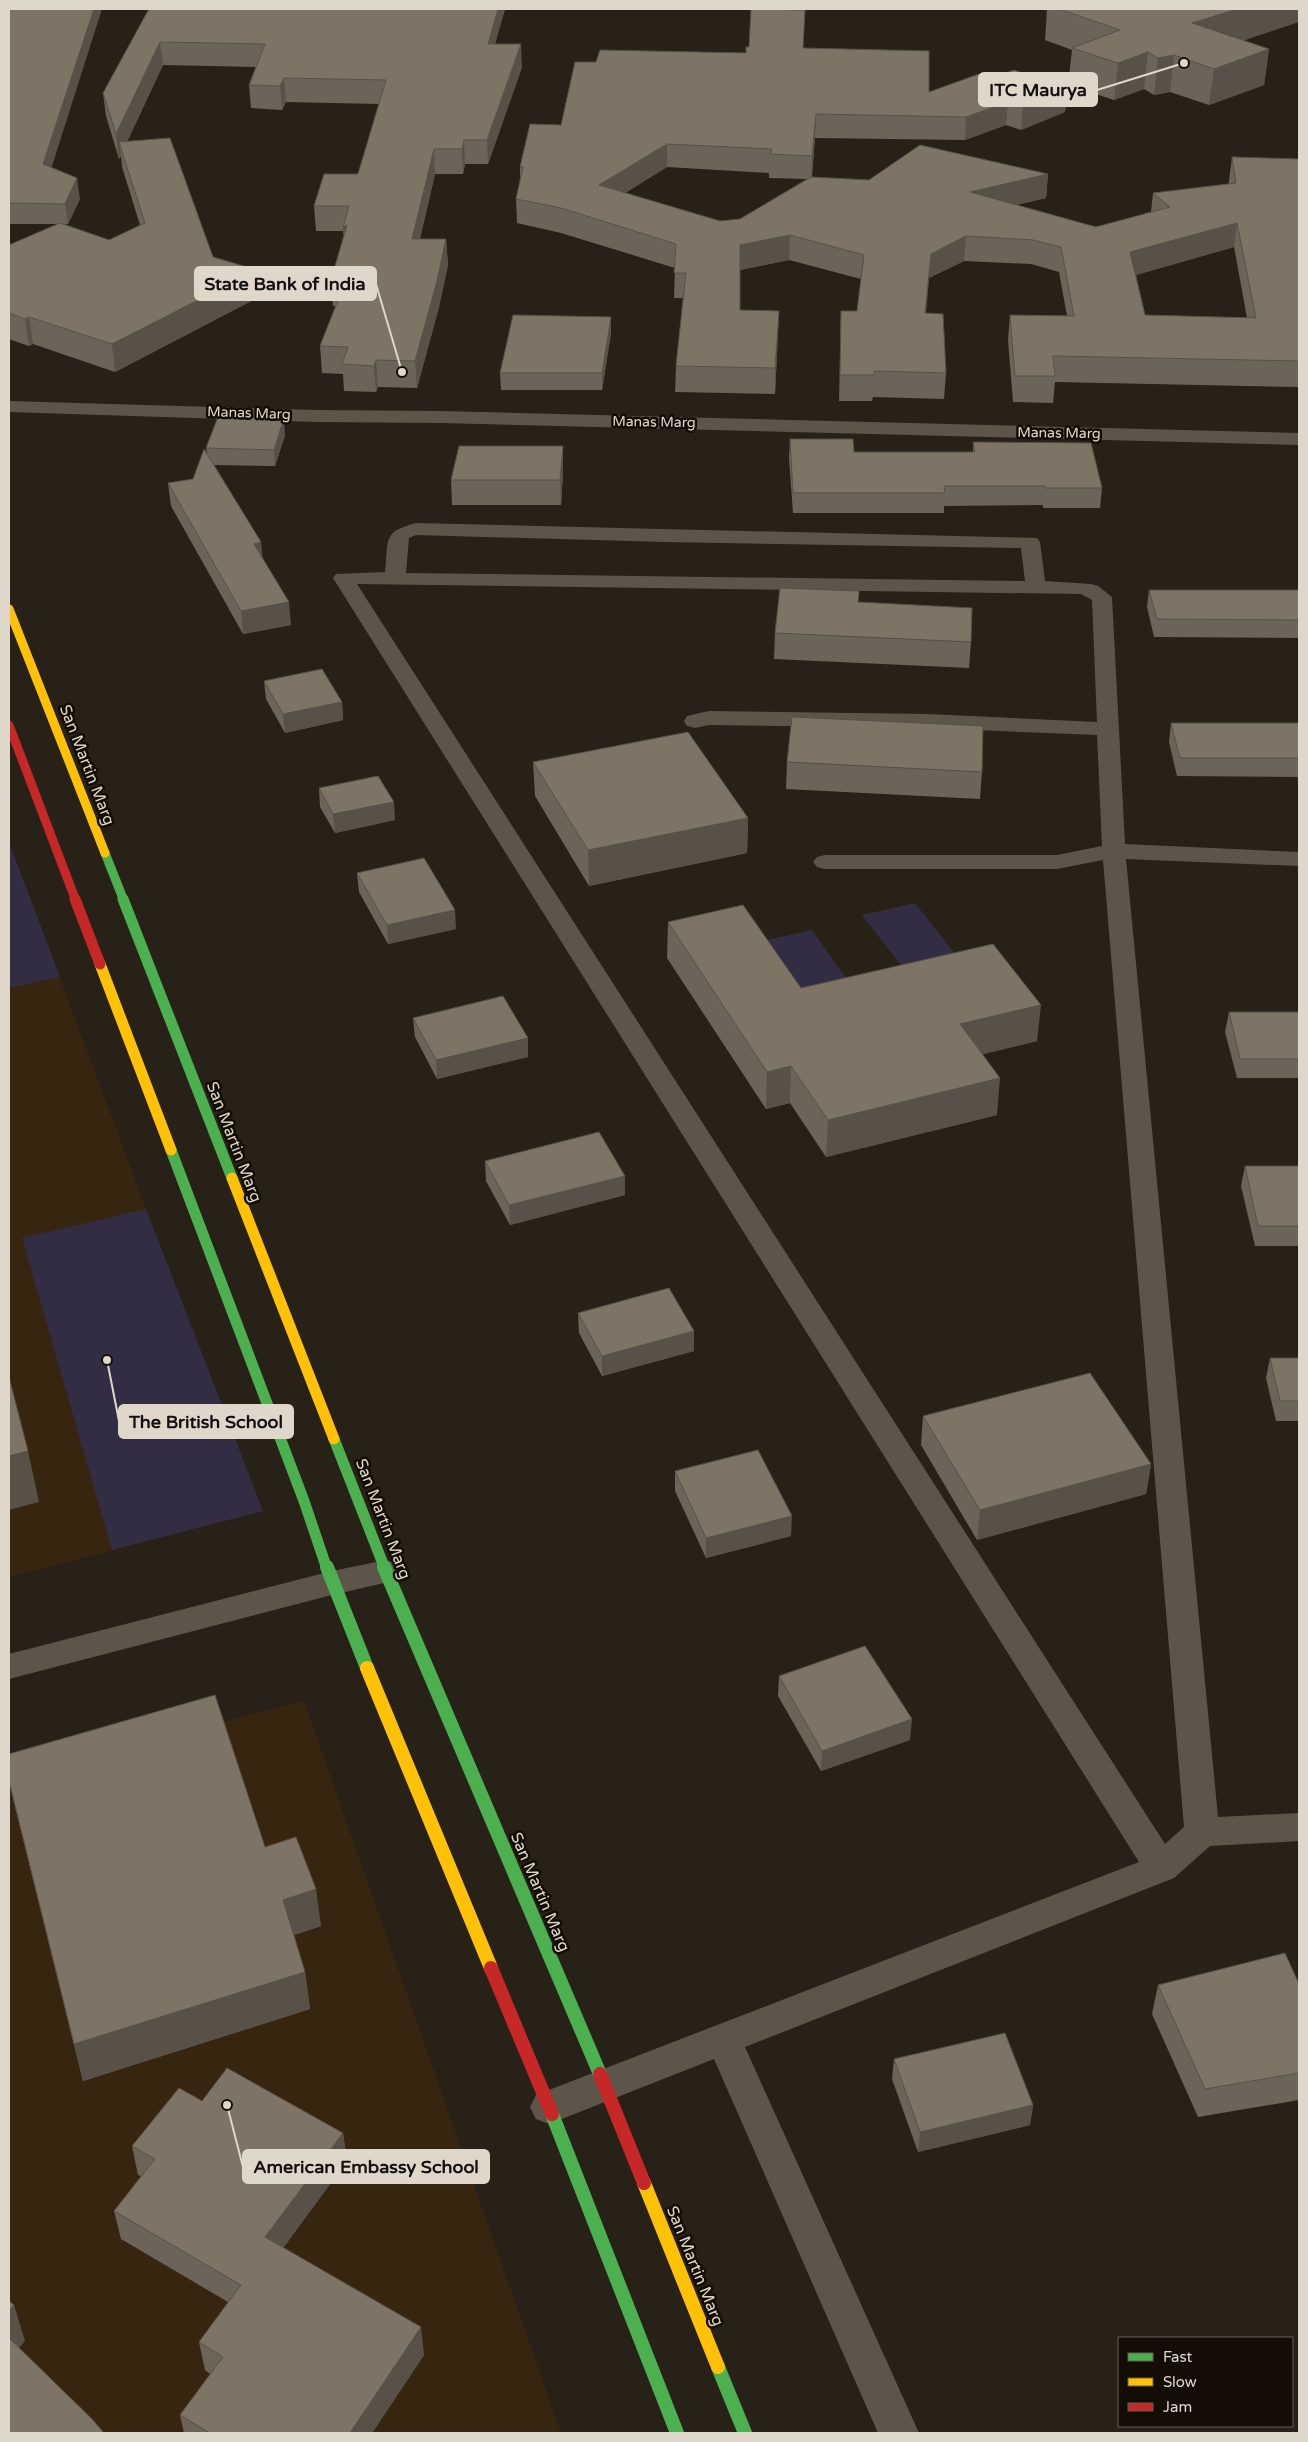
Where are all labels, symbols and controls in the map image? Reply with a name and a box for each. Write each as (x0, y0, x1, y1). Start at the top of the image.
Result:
callout: ITC Maurya (979, 73, 1097, 106)
text: ITC Maurya (989, 79, 1087, 101)
callout: State Bank of India (195, 267, 376, 300)
text: State Bank of India (204, 273, 366, 295)
street label: Manas Marg (207, 403, 291, 423)
street label: Manas Marg (612, 413, 696, 431)
street label: Manas Marg (1017, 424, 1101, 442)
street label: San Martin Marg (55, 702, 119, 828)
street label: San Martin Marg (202, 1079, 266, 1205)
callout: The British School (119, 1405, 293, 1438)
text: The British School (128, 1411, 283, 1433)
street label: San Martin Marg (351, 1456, 415, 1582)
street label: San Martin Marg (506, 1829, 574, 1955)
callout: American Embassy School (243, 2150, 489, 2183)
text: American Embassy School (253, 2156, 479, 2178)
street label: San Martin Marg (662, 2203, 728, 2329)
legend (1118, 2337, 1293, 2427)
text: Fast (1163, 2348, 1193, 2366)
text: Slow (1163, 2373, 1197, 2391)
text: Jam (1163, 2398, 1192, 2416)

